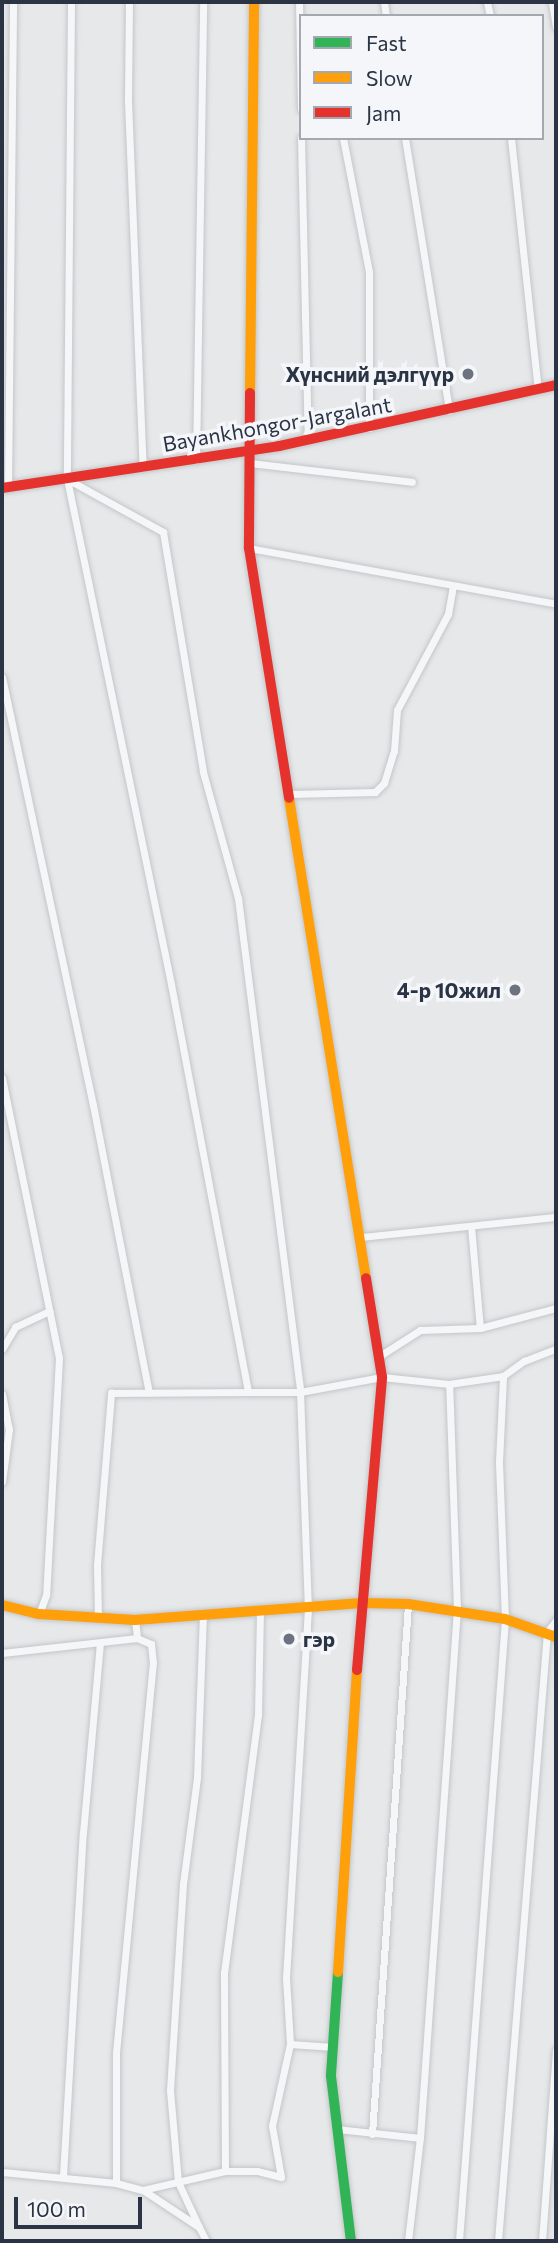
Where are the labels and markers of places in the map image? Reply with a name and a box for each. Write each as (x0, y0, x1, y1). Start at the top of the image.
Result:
place label: Хүнсний дэлгүүр (286, 361, 454, 387)
marker: Хүнсний дэлгүүр (460, 366, 476, 382)
place label: 4-р 10жил (397, 977, 501, 1003)
marker: 4-р 10жил (507, 982, 523, 998)
place label: гэр (303, 1626, 335, 1652)
marker: гэр (281, 1631, 297, 1647)

